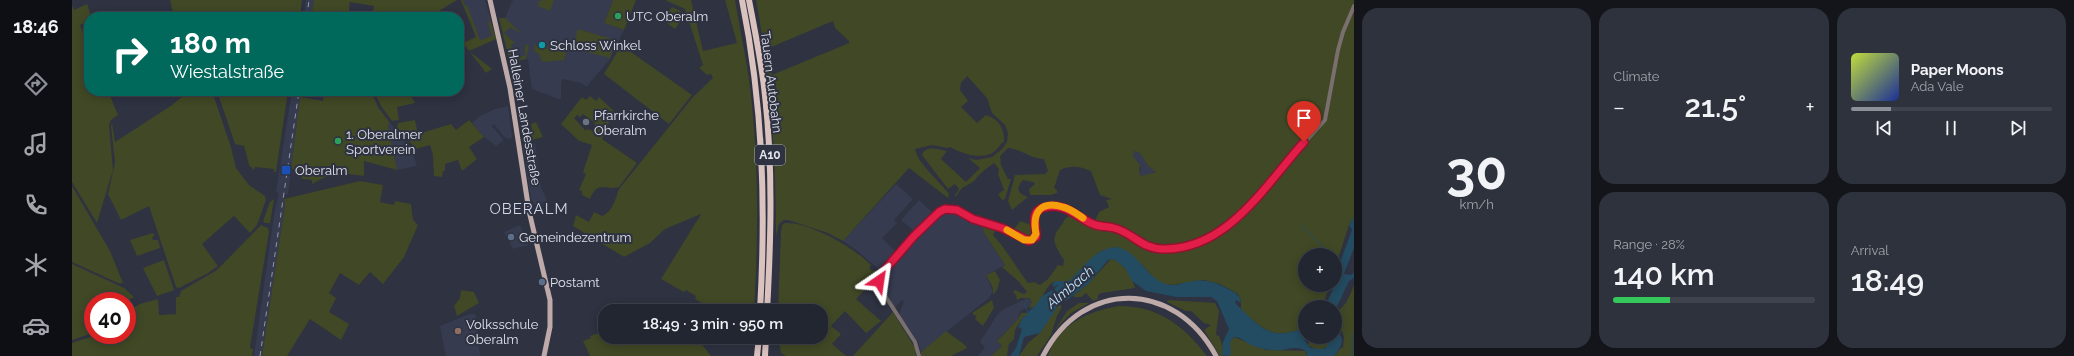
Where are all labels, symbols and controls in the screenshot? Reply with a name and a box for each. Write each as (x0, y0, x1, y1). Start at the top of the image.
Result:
place label: UTC Oberalm (626, 9, 708, 24)
marker: UTC Oberalm (613, 11, 623, 21)
text: 18:46 (13, 16, 59, 37)
text: 180 m (170, 27, 251, 60)
icon: right (104, 28, 156, 80)
street label: Tauern Autobahn (758, 30, 785, 134)
place label: Schloss Winkel (550, 38, 641, 53)
marker: Schloss Winkel (537, 40, 547, 50)
street label: Halleiner Landesstraße (505, 48, 544, 187)
text: Wiestalstraße (170, 61, 284, 82)
text: Paper Moons (1911, 61, 2004, 79)
text: Climate (1613, 69, 1659, 84)
icon: directions (22, 70, 50, 98)
text: Ada Vale (1911, 79, 1964, 94)
text: 21.5° (1684, 89, 1746, 124)
text: − (1613, 94, 1625, 120)
text: + (1806, 94, 1815, 120)
pin (1287, 101, 1321, 142)
icon: arrive (1293, 107, 1315, 129)
place label: Pfarrkirche Oberalm (594, 108, 659, 138)
marker: Pfarrkirche Oberalm (581, 117, 591, 127)
icon: previous (1873, 117, 1895, 139)
icon: pause (1940, 117, 1962, 139)
icon: next (2007, 117, 2029, 139)
place label: 1. Oberalmer Sportverein (346, 127, 422, 157)
icon: music (22, 130, 50, 158)
marker: 1. Oberalmer Sportverein (333, 136, 343, 146)
text: 30 (1446, 140, 1507, 201)
road number: A10 (755, 145, 785, 165)
place label: Oberalm (295, 163, 348, 178)
marker: Oberalm (280, 164, 292, 176)
icon: phone (22, 191, 50, 219)
text: km/h (1460, 197, 1494, 212)
district label: OBERALM (489, 200, 569, 218)
place label: Gemeindezentrum (519, 230, 632, 245)
marker: Gemeindezentrum (506, 232, 516, 242)
text: Range · 28% (1613, 237, 1685, 252)
text: Arrival (1851, 243, 1889, 258)
map controls (1298, 248, 1342, 344)
button: + (1298, 248, 1342, 292)
icon: climate (22, 251, 50, 279)
text: 140 km (1613, 257, 1714, 292)
position arrow (858, 260, 900, 302)
water label: Almbach (1042, 262, 1097, 312)
text: 18:49 (1851, 263, 1924, 298)
place label: Postamt (550, 275, 600, 290)
marker: Postamt (537, 277, 547, 287)
speed limit sign: 40 (84, 292, 136, 344)
button: − (1298, 300, 1342, 344)
icon: car (22, 312, 50, 340)
text: 18:49 · 3 min · 950 m (643, 315, 783, 333)
place label: Volksschule Oberalm (466, 317, 539, 347)
marker: Volksschule Oberalm (453, 326, 463, 336)

